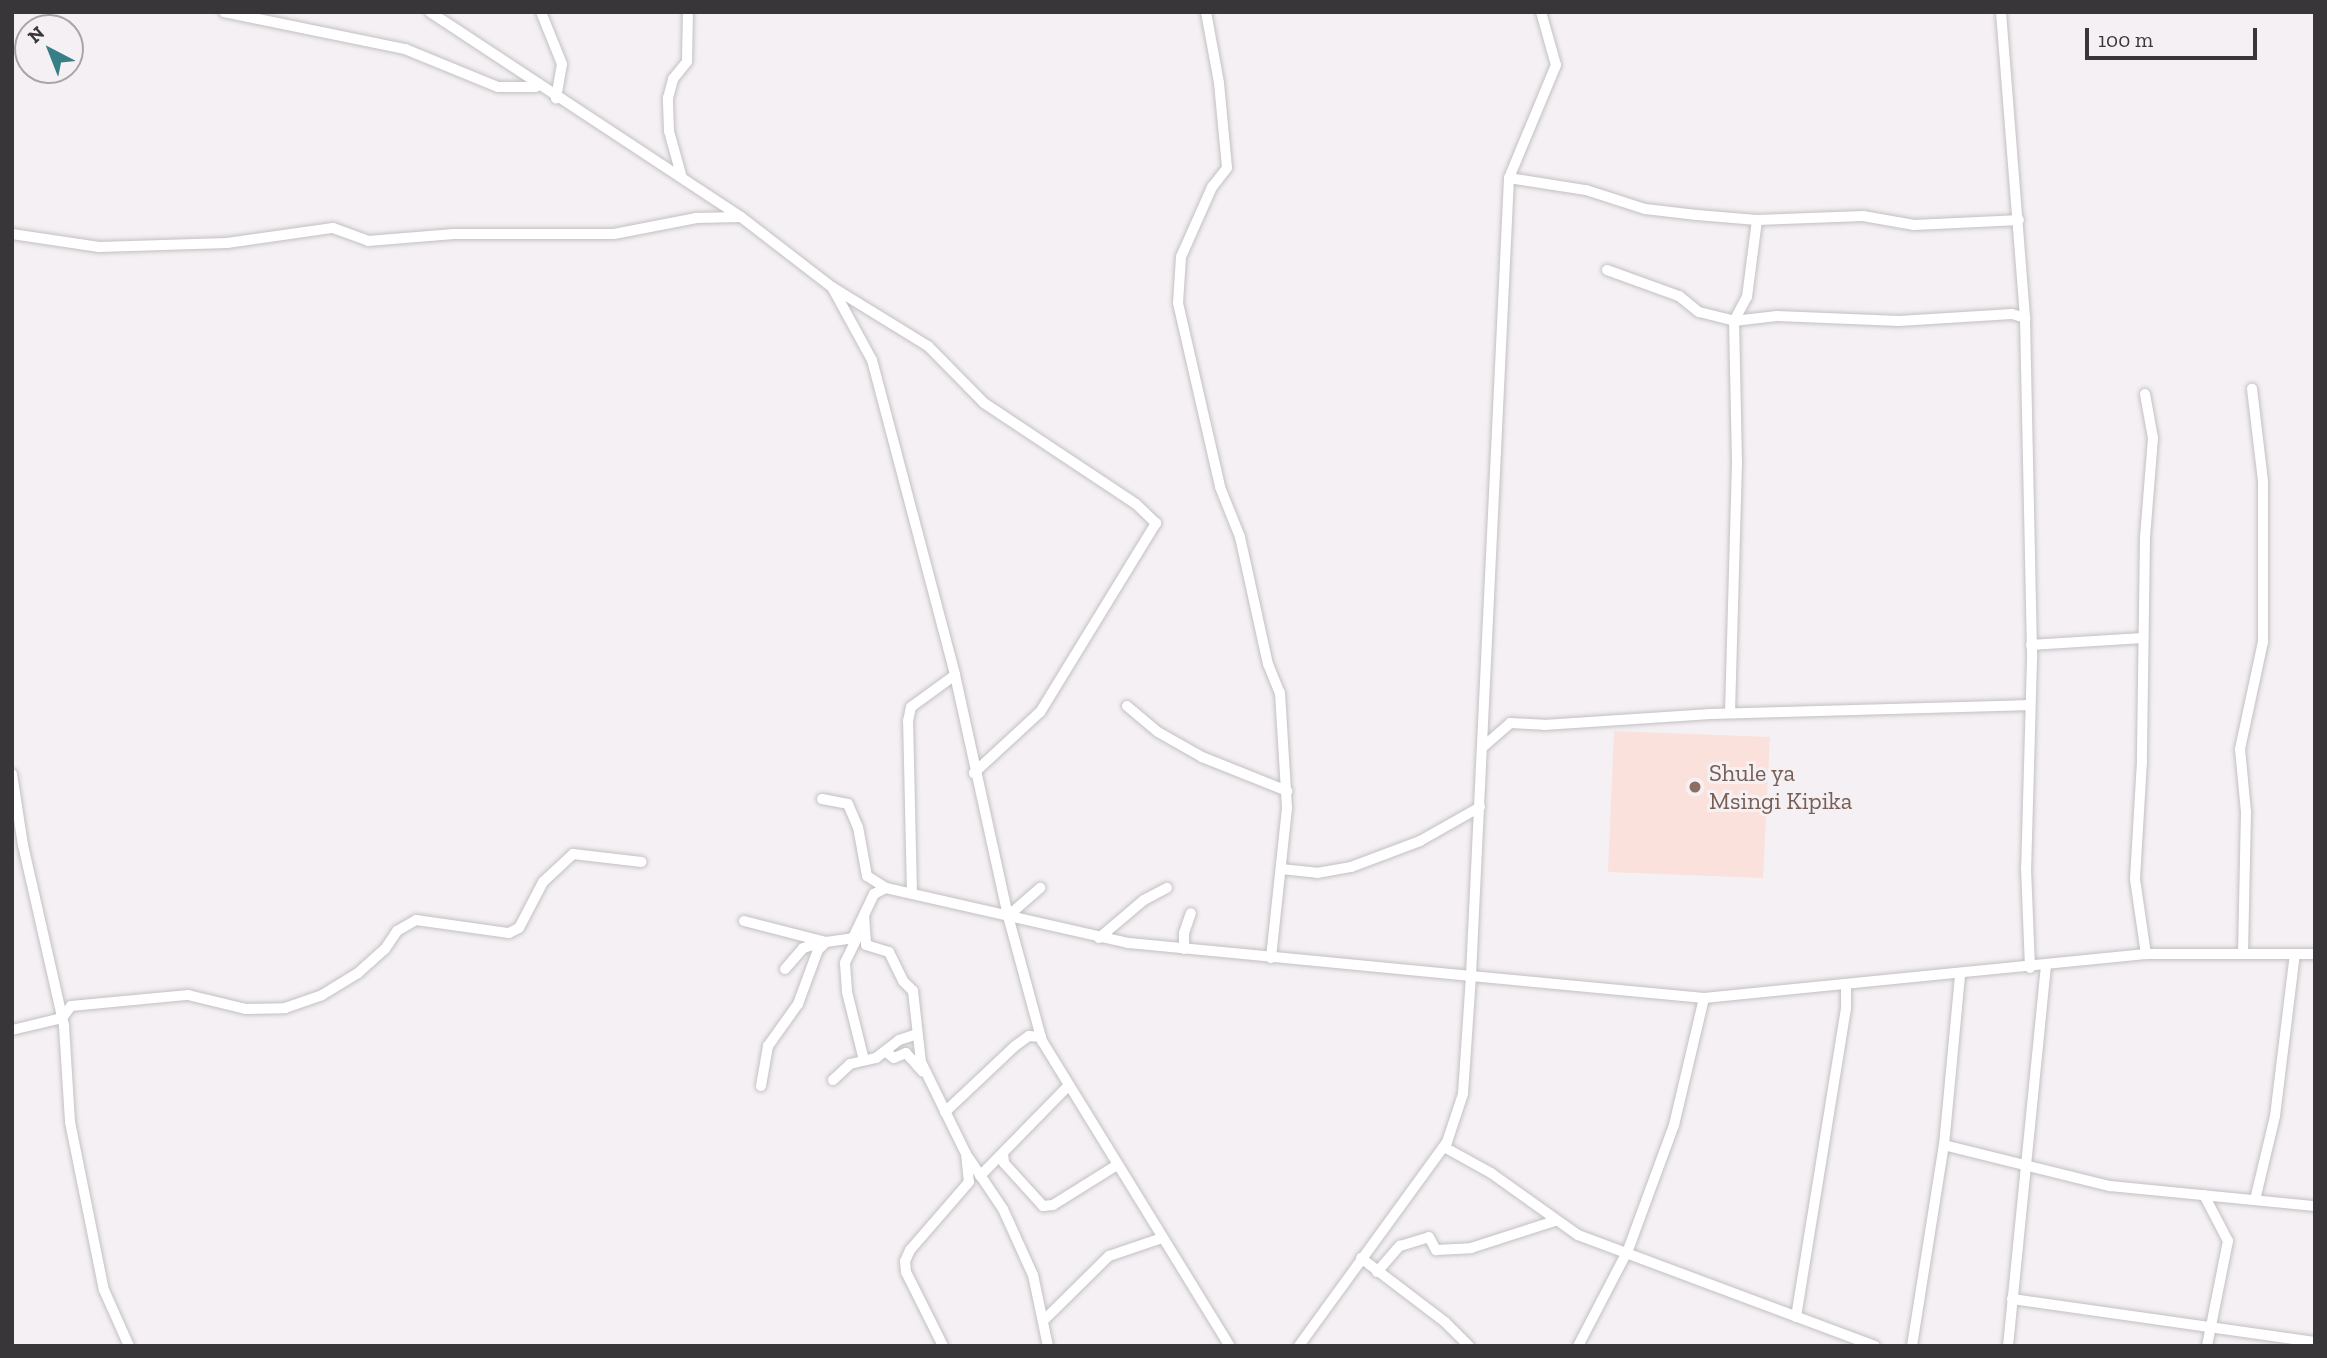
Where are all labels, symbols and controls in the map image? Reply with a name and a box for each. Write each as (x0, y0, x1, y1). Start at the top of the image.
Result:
north arrow (14, 14, 84, 84)
scale bar (2089, 14, 2260, 58)
text: N (23, 21, 49, 48)
text: 100 m (2098, 27, 2153, 52)
place label: Shule ya Msingi Kipika (1709, 759, 1852, 815)
marker: Shule ya Msingi Kipika (1687, 779, 1703, 795)

